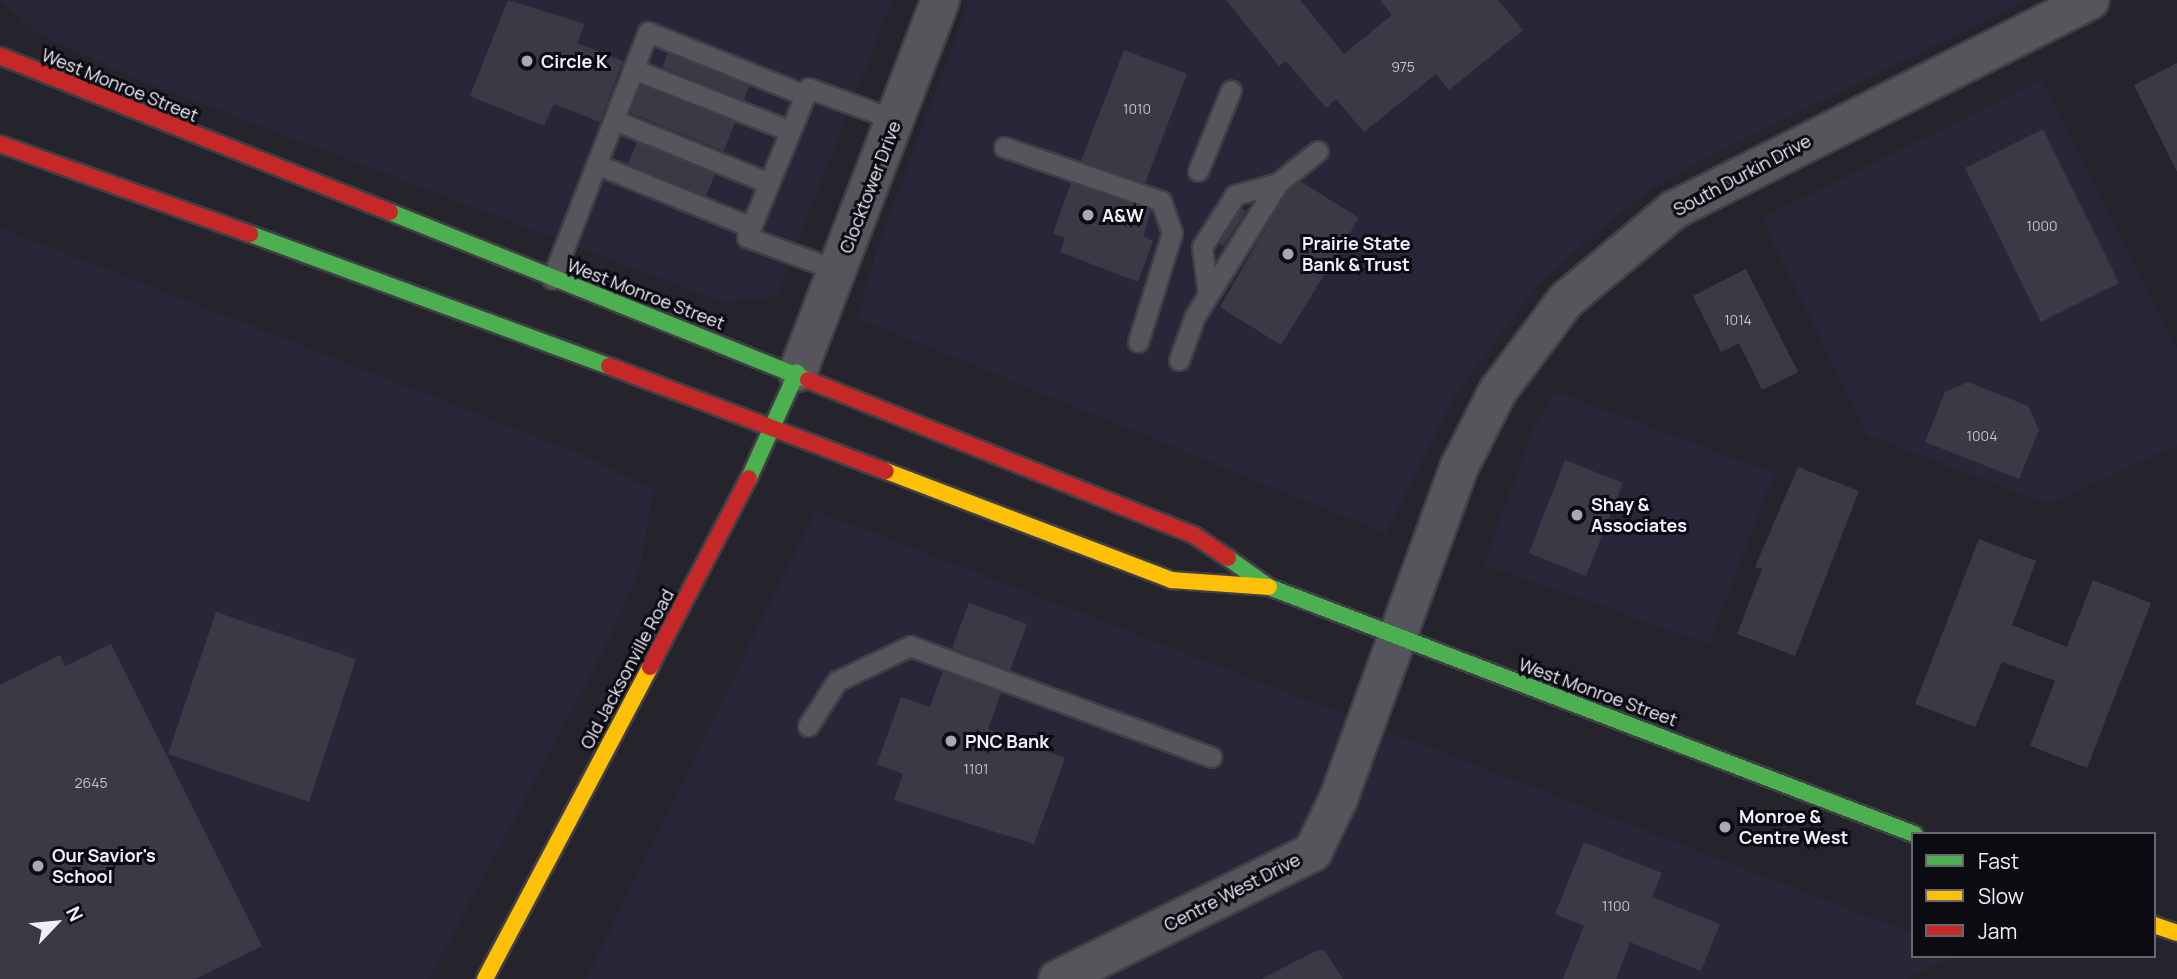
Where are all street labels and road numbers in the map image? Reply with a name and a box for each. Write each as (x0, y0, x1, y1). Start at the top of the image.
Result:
street label: West Monroe Street (39, 44, 201, 126)
street label: Clocktower Drive (835, 118, 905, 256)
street label: South Durkin Drive (1670, 130, 1814, 220)
street label: West Monroe Street (564, 254, 728, 334)
street label: Old Jacksonville Road (576, 585, 678, 753)
street label: West Monroe Street (1516, 653, 1680, 731)
street label: Centre West Drive (1160, 848, 1304, 936)

